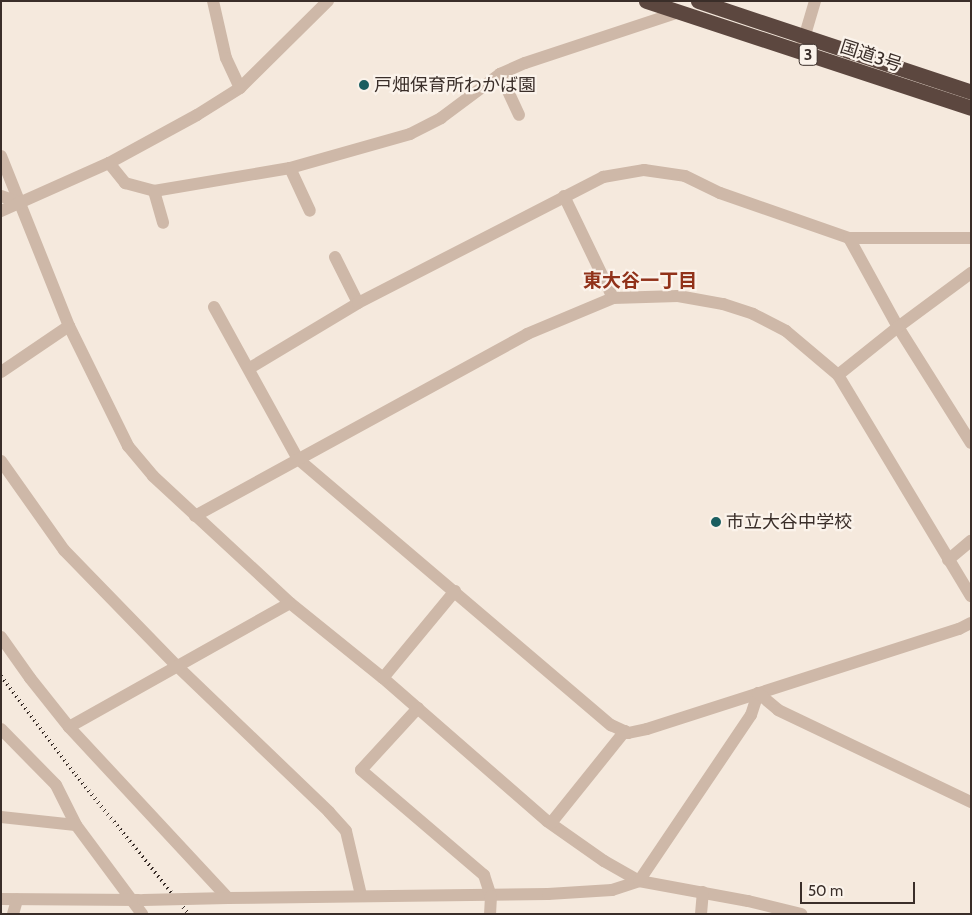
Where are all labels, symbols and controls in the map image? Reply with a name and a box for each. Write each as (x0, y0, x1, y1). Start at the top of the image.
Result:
street label: 国道3号 (837, 36, 905, 76)
road number: 3 (798, 42, 818, 68)
place label: 戸畑保育所わかば園 (374, 74, 536, 96)
marker: 戸畑保育所わかば園 (358, 79, 370, 91)
district label: 東大谷一丁目 (583, 270, 697, 292)
place label: 市立大谷中学校 (726, 511, 852, 533)
marker: 市立大谷中学校 (710, 516, 722, 528)
scale bar (802, 872, 917, 904)
text: 50 m (808, 882, 843, 900)

